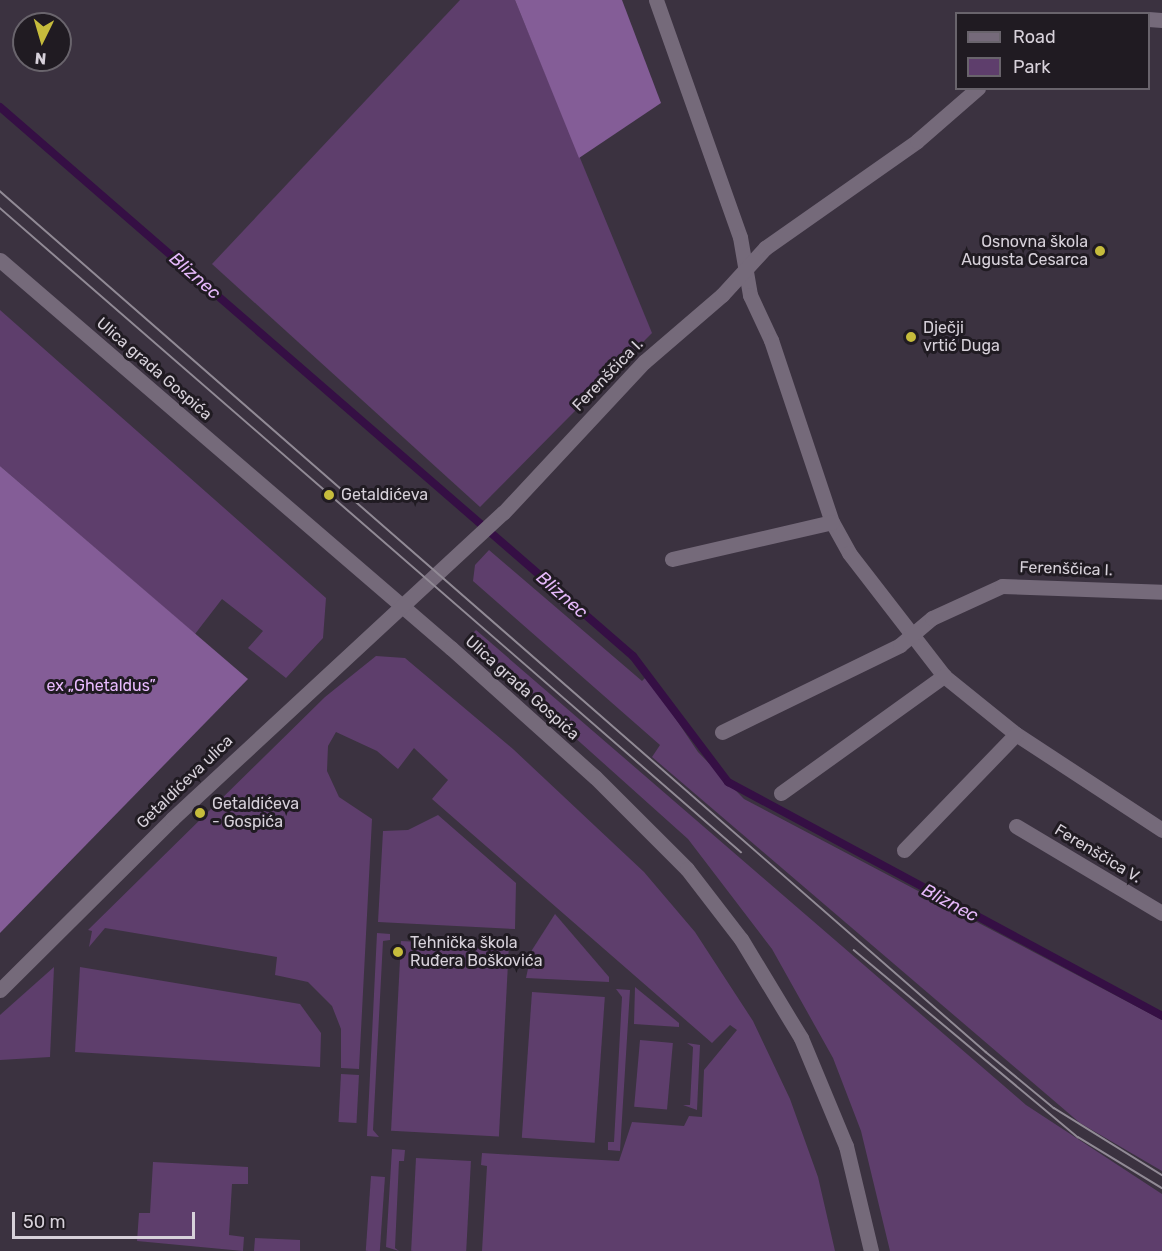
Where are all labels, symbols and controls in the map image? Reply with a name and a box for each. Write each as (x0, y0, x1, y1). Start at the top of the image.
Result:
north arrow (12, 12, 72, 72)
legend (955, 12, 1150, 90)
text: Road (1013, 26, 1056, 48)
text: N (34, 48, 47, 68)
text: Park (1013, 56, 1050, 78)
place label: Osnovna škola Augusta Cesarca (961, 232, 1088, 270)
marker: Osnovna škola Augusta Cesarca (1093, 244, 1107, 258)
water label: Bliznec (165, 248, 225, 304)
street label: Ulica grada Gospića (92, 314, 216, 424)
place label: Dječji vrtić Duga (923, 318, 1000, 356)
marker: Dječji vrtić Duga (904, 330, 918, 344)
street label: Ferenščica I. (569, 335, 647, 415)
place label: Getaldićeva (341, 485, 428, 505)
marker: Getaldićeva (322, 488, 336, 502)
street label: Ferenščica I. (1019, 558, 1113, 580)
water label: Bliznec (532, 567, 592, 623)
street label: Ulica grada Gospića (461, 632, 583, 744)
park label: ex „Ghetaldus” (46, 676, 156, 696)
street label: Getaldićeva ulica (133, 731, 237, 833)
place label: Getaldićeva - Gospića (212, 794, 299, 832)
marker: Getaldićeva - Gospića (193, 806, 207, 820)
street label: Ferenščica V. (1051, 820, 1145, 888)
water label: Bliznec (918, 879, 982, 927)
place label: Tehnička škola Ruđera Boškovića (410, 933, 542, 971)
marker: Tehnička škola Ruđera Boškovića (391, 945, 405, 959)
scale bar (15, 1200, 198, 1238)
text: 50 m (23, 1211, 66, 1233)

